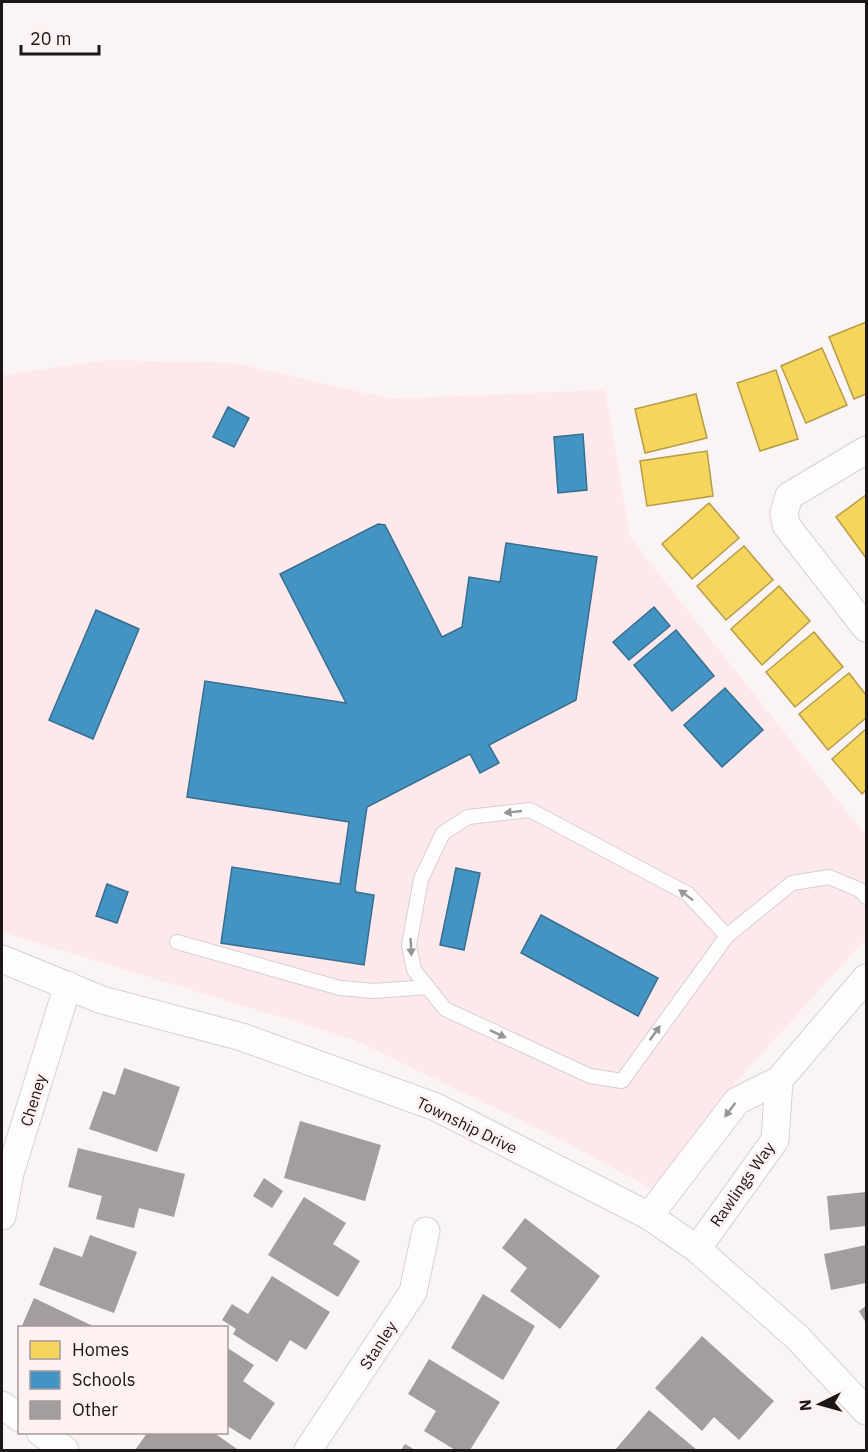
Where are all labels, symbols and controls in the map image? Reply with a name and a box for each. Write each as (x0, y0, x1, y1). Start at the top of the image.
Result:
scale bar (21, 18, 99, 56)
text: 20 m (30, 27, 72, 50)
one-way arrow (503, 807, 522, 817)
one-way arrow (678, 889, 694, 901)
one-way arrow (407, 938, 416, 957)
one-way arrow (649, 1025, 661, 1040)
one-way arrow (489, 1029, 507, 1039)
street label: Cheney (16, 1071, 50, 1129)
street label: Township Drive (413, 1092, 521, 1158)
one-way arrow (724, 1102, 737, 1118)
street label: Rawlings Way (705, 1138, 779, 1230)
street label: Stanley (355, 1317, 401, 1373)
legend (18, 1326, 228, 1434)
text: Homes (72, 1338, 129, 1361)
text: Schools (72, 1368, 136, 1391)
north arrow (790, 1374, 850, 1434)
text: Other (72, 1398, 118, 1421)
text: N (795, 1399, 816, 1412)

